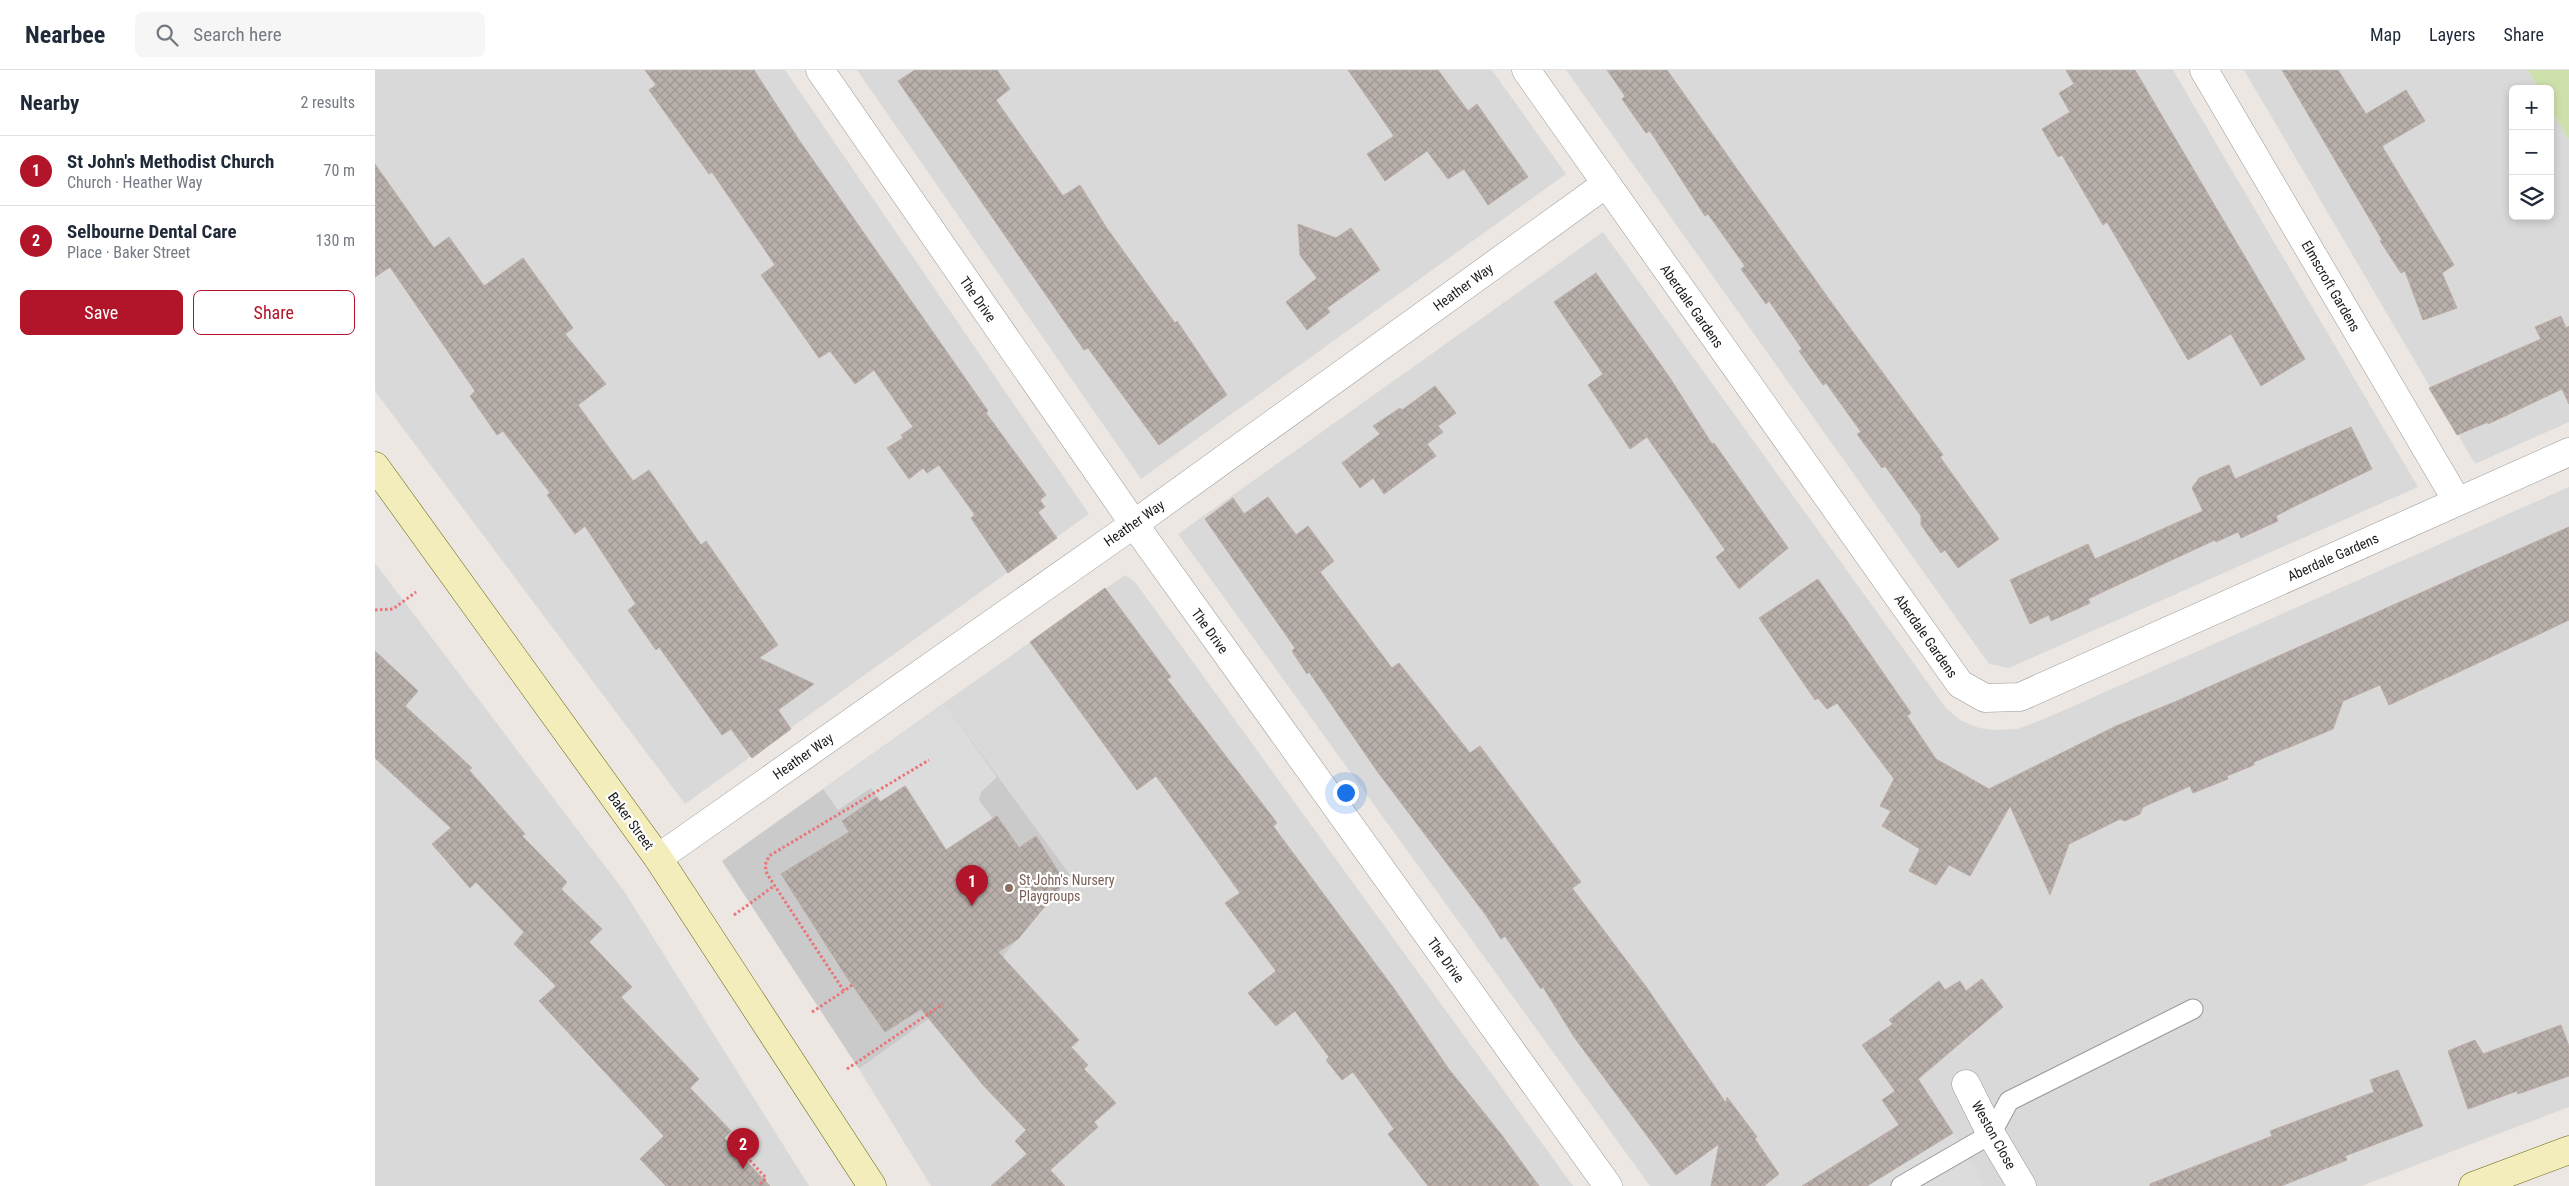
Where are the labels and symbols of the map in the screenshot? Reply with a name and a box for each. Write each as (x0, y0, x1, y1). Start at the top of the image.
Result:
street label: Elmscroft Gardens (2298, 238, 2364, 334)
street label: Heather Way (1430, 260, 1496, 314)
street label: Aberdale Gardens (1657, 261, 1727, 351)
street label: The Drive (957, 273, 1000, 325)
street label: Heather Way (1101, 496, 1167, 550)
street label: Aberdale Gardens (2285, 530, 2381, 584)
street label: Aberdale Gardens (1891, 591, 1961, 681)
street label: The Drive (1188, 605, 1232, 657)
street label: Heather Way (770, 729, 836, 783)
your location (1333, 780, 1359, 806)
street label: Baker Street (605, 789, 657, 853)
pin: 1 (956, 865, 988, 906)
place label: St John's Nursery Playgroups (1019, 872, 1115, 904)
marker: St John's Nursery Playgroups (1003, 882, 1015, 894)
street label: The Drive (1424, 934, 1468, 986)
street label: Weston Close (1969, 1098, 2020, 1172)
pin: 2 (727, 1128, 759, 1169)

